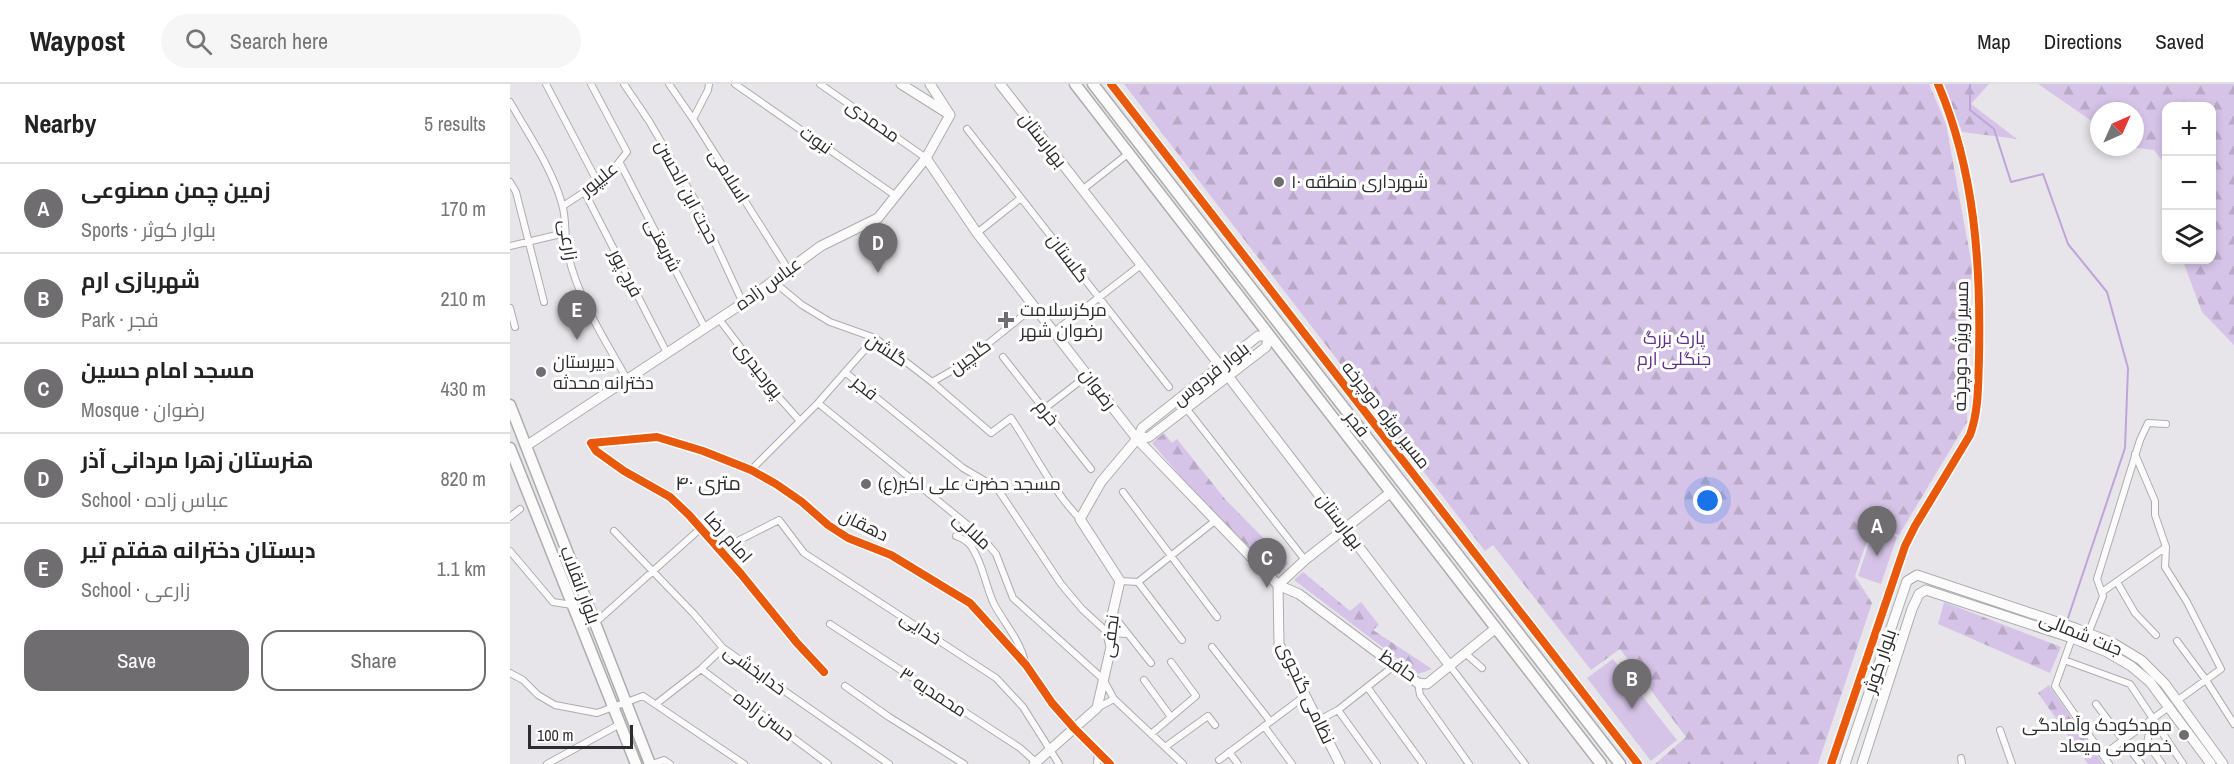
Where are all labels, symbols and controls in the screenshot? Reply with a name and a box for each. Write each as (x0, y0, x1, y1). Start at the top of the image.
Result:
search box (161, 14, 581, 68)
text: Waypost (30, 22, 125, 60)
icon: search (182, 25, 215, 58)
text: Search here (230, 26, 328, 56)
text: Map (1977, 27, 2011, 56)
text: Directions (2044, 27, 2122, 56)
text: Saved (2155, 27, 2204, 56)
street label: محمدی (841, 93, 905, 148)
north arrow (2090, 102, 2144, 156)
map controls (2162, 102, 2216, 264)
button: + (2162, 102, 2216, 156)
text: Nearby (24, 106, 96, 141)
street label: بهارستان (1014, 107, 1073, 173)
text: 5 results (424, 110, 486, 137)
street label: نبوت (795, 119, 838, 160)
street label: حجت ابن الحسن (650, 135, 725, 248)
street label: اسلامی (703, 144, 756, 207)
street label: علیپور (574, 156, 623, 202)
button: − (2162, 156, 2216, 210)
place label: شهرداری منطقه ۱۰ (1291, 169, 1428, 194)
text: زمین چمن مصنوعی (81, 175, 271, 205)
marker: شهرداری منطقه ۱۰ (1272, 175, 1286, 189)
text: A (38, 195, 49, 222)
text: 170 m (440, 195, 486, 222)
button: layers (2162, 210, 2216, 264)
street label: شریعتی (639, 214, 688, 276)
text: Sports · بلوار کوثر (81, 216, 216, 243)
street label: زارعی (553, 218, 584, 262)
pin: D (858, 224, 898, 273)
street label: گلستان (1042, 228, 1095, 287)
street label: فرج پور (603, 244, 649, 301)
street label: عباس زاده (730, 251, 806, 316)
text: شهربازی ارم (81, 265, 200, 295)
street label: مسیر ویژه دوچرخه (1947, 280, 1974, 412)
text: B (38, 285, 49, 312)
text: 210 m (440, 285, 486, 312)
pin: E (558, 290, 596, 340)
place label: مرکزسلامت رضوان شهر (1019, 297, 1107, 343)
text: Park · فجر (81, 306, 159, 333)
marker: مرکزسلامت رضوان شهر (997, 311, 1015, 329)
park label: پارک بزرگ جنگلی ارم (1637, 325, 1711, 371)
street label: گلشن (861, 327, 913, 372)
street label: گلچین (944, 333, 996, 380)
street label: پورحیدری (729, 336, 790, 403)
street label: بلوار فردوس (1167, 336, 1254, 411)
place label: دبیرستان دخترانه محدثه (553, 349, 654, 395)
text: مسجد امام حسین (81, 355, 255, 385)
street label: مسیر ویژه دوچرخه (1336, 355, 1436, 474)
street label: رضوان (1074, 363, 1122, 415)
marker: دبیرستان دخترانه محدثه (534, 365, 548, 379)
street label: فجر (846, 369, 884, 406)
text: C (38, 375, 49, 402)
text: 430 m (440, 375, 486, 402)
street label: خرم (1029, 394, 1065, 431)
text: Mosque · رضوان (81, 396, 205, 423)
street label: فجر (1339, 404, 1376, 442)
text: هنرستان زهرا مردانی آذر (81, 445, 313, 475)
text: D (38, 465, 49, 492)
text: 820 m (440, 465, 486, 492)
district label: ۴۰ متری (675, 469, 741, 496)
place label: مسجد حضرت علی اکبر(ع) (878, 471, 1061, 496)
marker: مسجد حضرت علی اکبر(ع) (859, 477, 873, 491)
text: School · عباس زاده (81, 486, 229, 513)
your location (1693, 486, 1722, 515)
street label: بهارستان (1311, 488, 1370, 554)
street label: دهقان (835, 502, 893, 547)
street label: امام رضا (698, 505, 758, 568)
street label: ملالی (948, 506, 997, 555)
pin: A (1858, 506, 1896, 556)
text: دبستان دخترانه هفتم تیر (81, 535, 316, 565)
pin: C (1248, 538, 1287, 588)
street label: بلوار انقلاب (554, 542, 607, 628)
text: E (38, 555, 49, 582)
text: 1.1 km (437, 555, 486, 582)
text: School · زارعی (81, 576, 190, 603)
street label: خدایی (896, 605, 947, 650)
street label: جنت شمالی (2036, 606, 2126, 661)
street label: نجفی (1094, 613, 1125, 659)
street label: بلوار کوثر (1857, 625, 1902, 697)
button: Save (24, 630, 249, 691)
button: Share (261, 630, 486, 691)
street label: خدابخشی (719, 638, 792, 701)
street label: نظامی گنجوی (1272, 638, 1341, 748)
street label: حافظ (1374, 644, 1422, 687)
street label: محمدیه ۳ (895, 660, 972, 723)
pin: B (1612, 660, 1652, 709)
street label: حسن زاده (729, 684, 800, 747)
place label: مهدکودک وآمادگی خصوصی میعاد (2022, 712, 2172, 758)
scale bar (528, 722, 633, 750)
text: 100 m (537, 724, 573, 746)
marker: مهدکودک وآمادگی خصوصی میعاد (2177, 728, 2191, 742)

